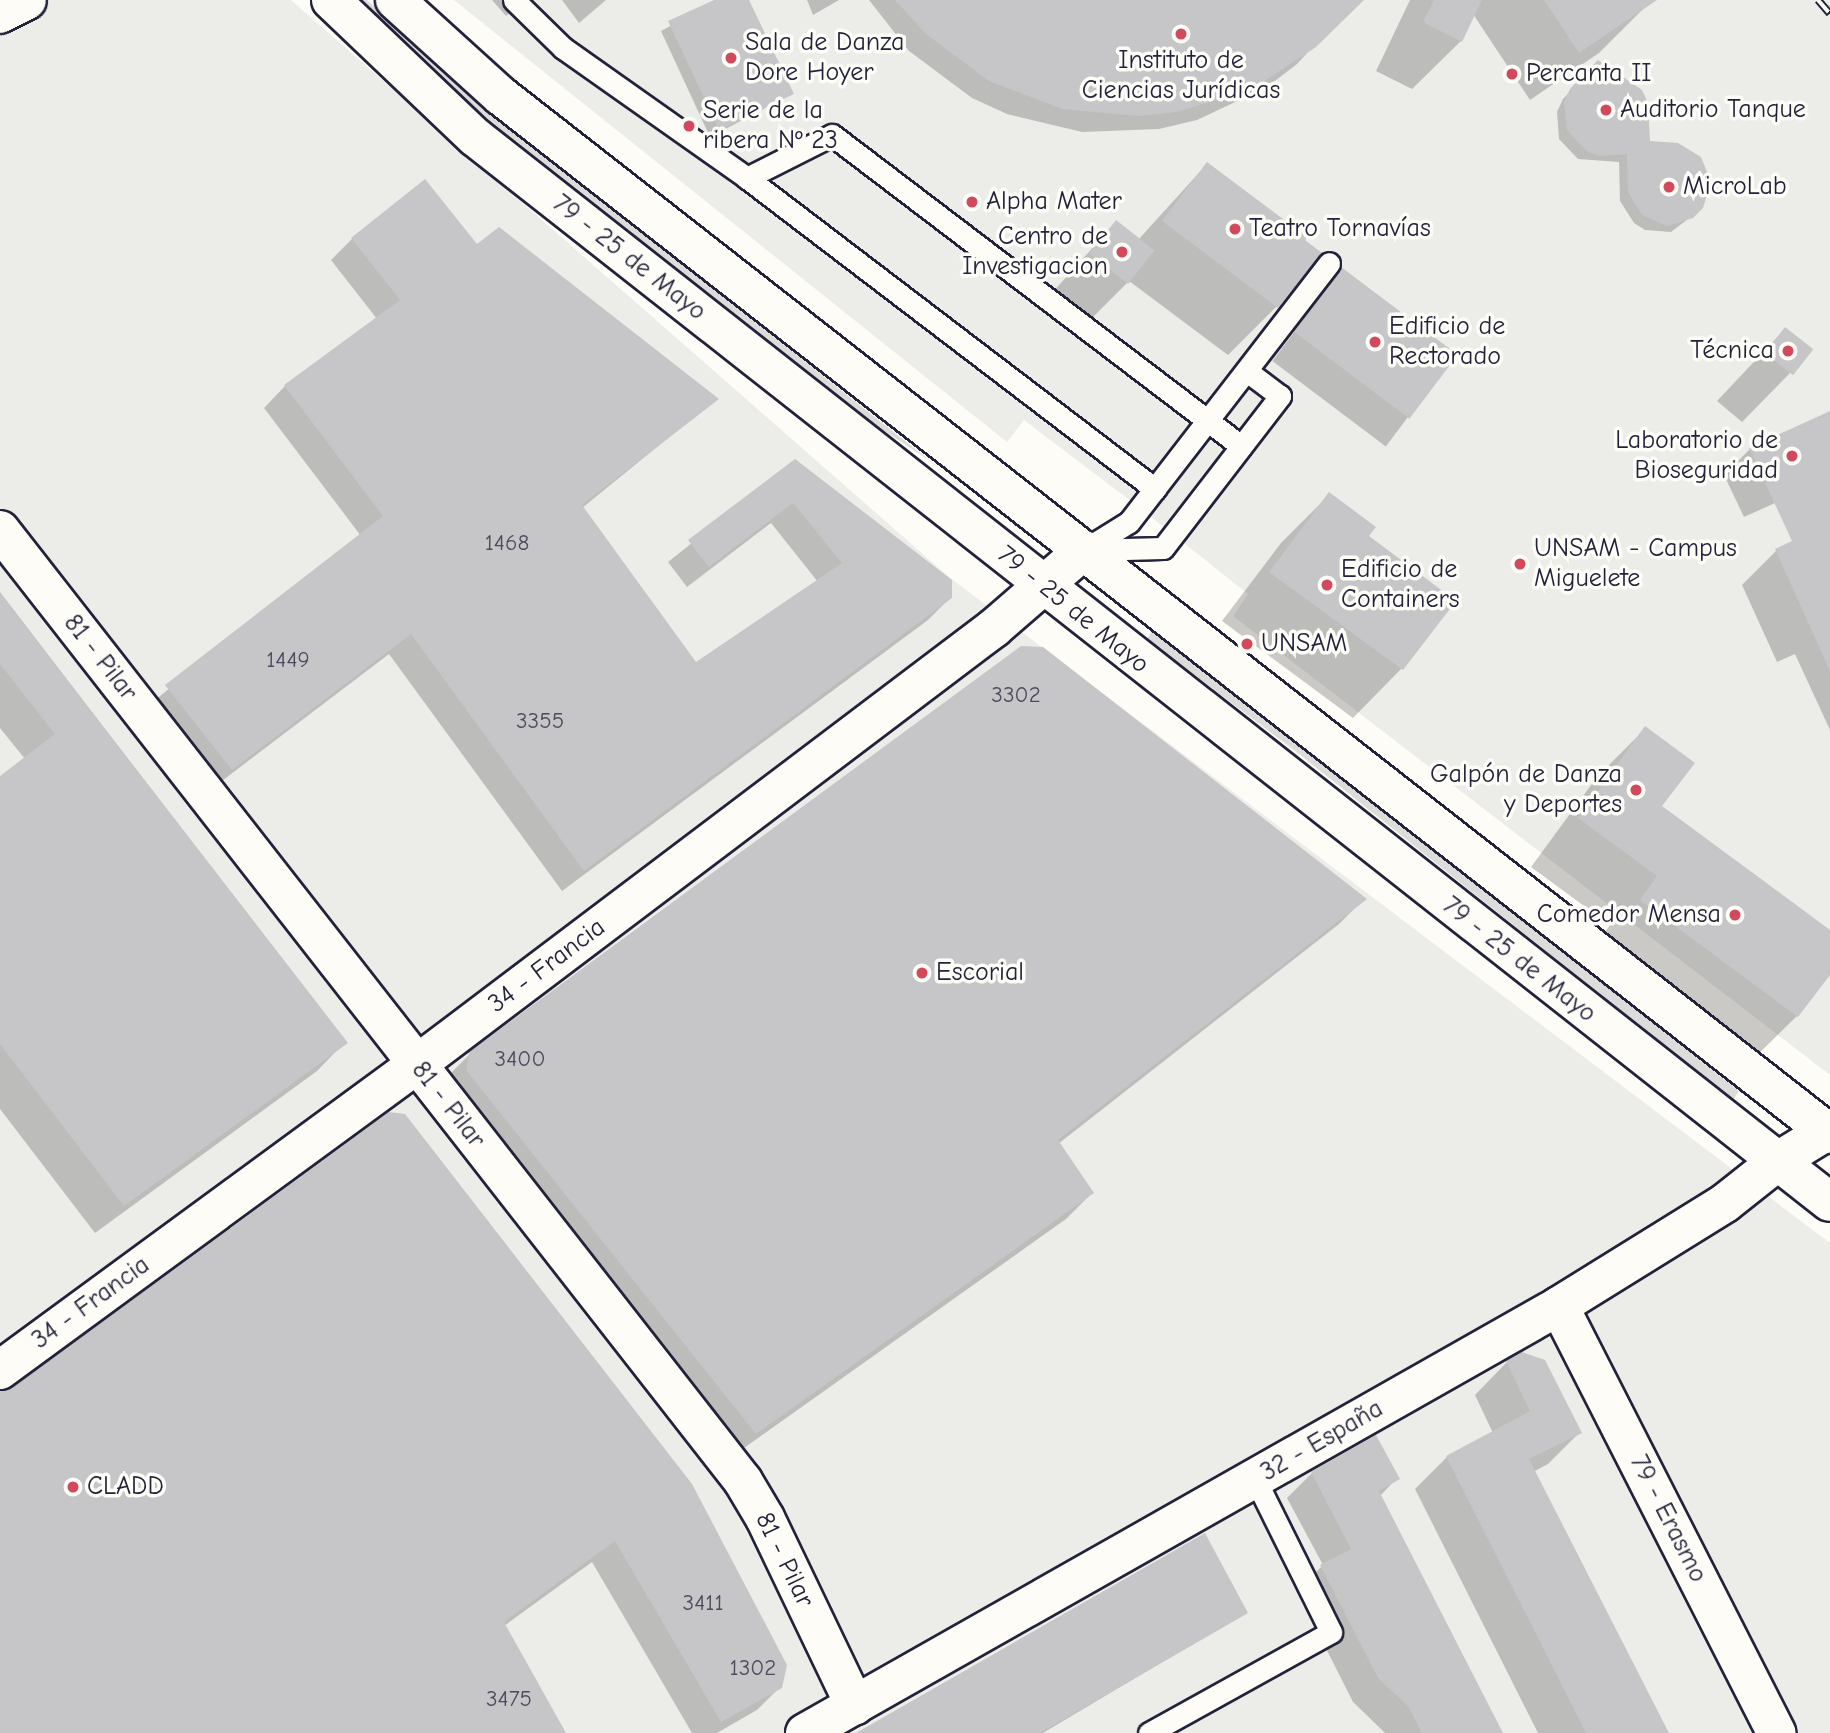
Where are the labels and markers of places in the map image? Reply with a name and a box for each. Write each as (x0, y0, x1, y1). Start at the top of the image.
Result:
marker: Instituto de Ciencias Jurídicas (1173, 26, 1189, 42)
place label: Sala de Danza Dore Hoyer (745, 27, 904, 88)
place label: Instituto de Ciencias Jurídicas (1082, 45, 1280, 106)
marker: Sala de Danza Dore Hoyer (723, 50, 739, 66)
place label: Percanta II (1526, 58, 1652, 90)
marker: Percanta II (1504, 66, 1520, 82)
place label: Auditorio Tanque (1620, 94, 1806, 126)
place label: Serie de la ribera Nº 23 (703, 95, 838, 156)
marker: Auditorio Tanque (1598, 102, 1614, 118)
marker: Serie de la ribera Nº 23 (681, 118, 697, 134)
place label: MicroLab (1683, 171, 1787, 203)
marker: MicroLab (1661, 179, 1677, 195)
place label: Alpha Mater (986, 186, 1122, 218)
marker: Alpha Mater (964, 194, 980, 210)
place label: Teatro Tornavías (1249, 213, 1431, 245)
place label: Centro de Investigacion (962, 221, 1108, 282)
marker: Teatro Tornavías (1227, 221, 1243, 237)
marker: Centro de Investigacion (1114, 244, 1130, 260)
place label: Edificio de Rectorado (1389, 311, 1505, 372)
marker: Edificio de Rectorado (1367, 334, 1383, 350)
place label: Técnica (1690, 335, 1774, 367)
marker: Técnica (1780, 343, 1796, 359)
place label: Laboratorio de Bioseguridad (1615, 425, 1778, 486)
marker: Laboratorio de Bioseguridad (1784, 448, 1800, 464)
place label: UNSAM - Campus Miguelete (1534, 533, 1737, 594)
place label: Edificio de Containers (1341, 554, 1460, 616)
marker: UNSAM - Campus Miguelete (1512, 556, 1528, 572)
marker: Edificio de Containers (1319, 577, 1335, 593)
place label: UNSAM (1261, 628, 1347, 660)
marker: UNSAM (1239, 636, 1255, 652)
place label: Galpón de Danza y Deportes (1430, 759, 1622, 820)
marker: Galpón de Danza y Deportes (1628, 782, 1644, 798)
place label: Comedor Mensa (1537, 899, 1721, 931)
marker: Comedor Mensa (1727, 907, 1743, 923)
place label: Escorial (936, 957, 1024, 989)
marker: Escorial (914, 965, 930, 981)
place label: CLADD (87, 1471, 164, 1503)
marker: CLADD (65, 1479, 81, 1495)

